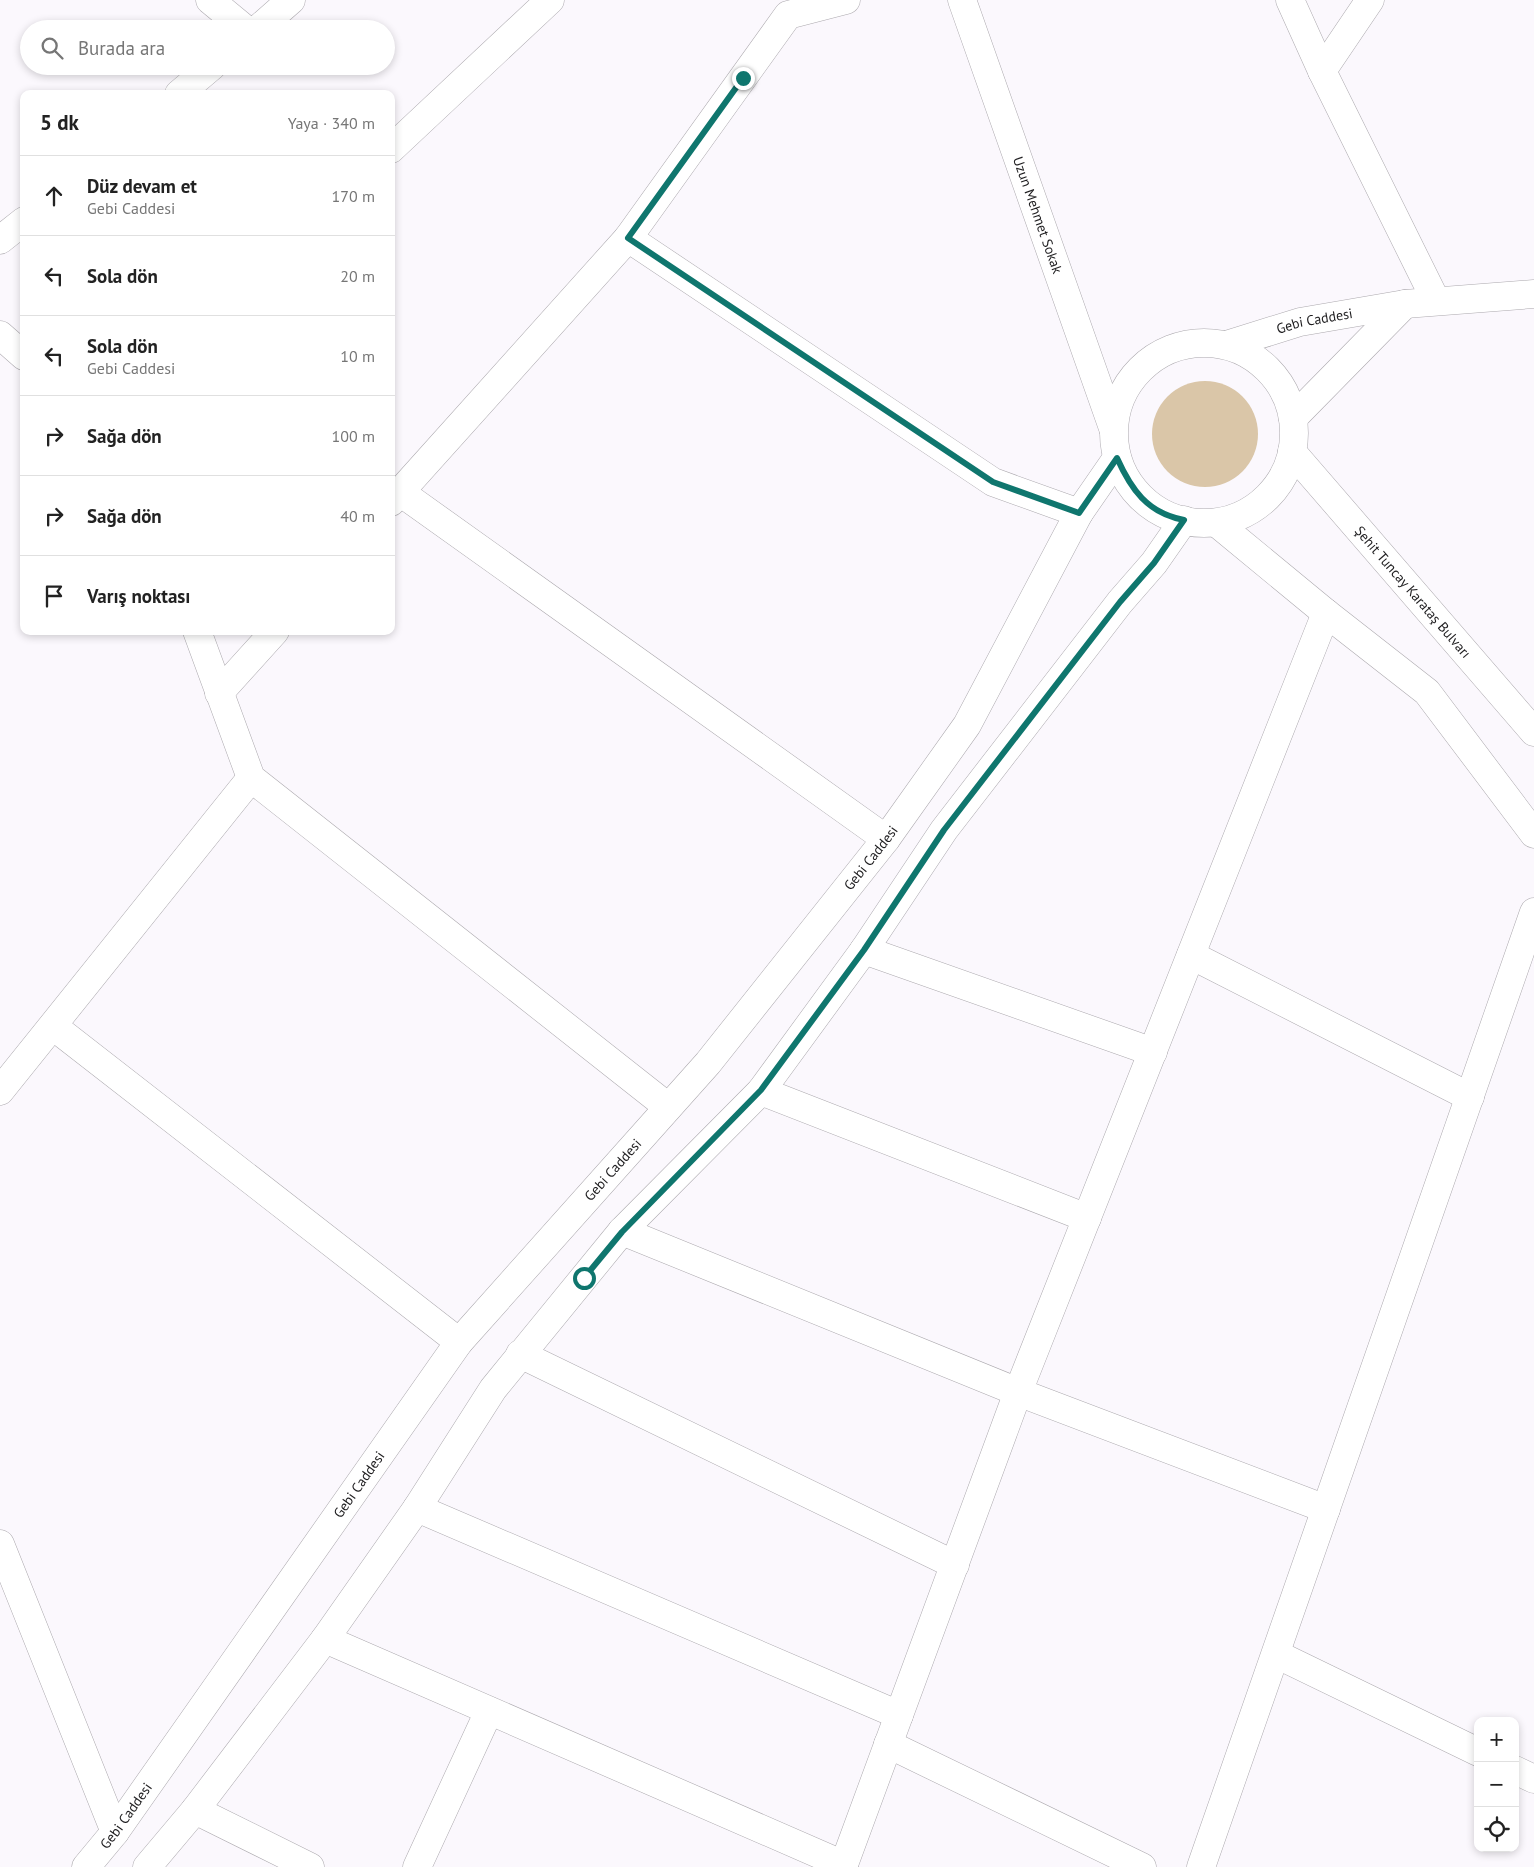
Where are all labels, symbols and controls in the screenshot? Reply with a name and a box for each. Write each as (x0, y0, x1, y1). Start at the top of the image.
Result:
search box (20, 20, 395, 75)
icon: search (38, 34, 66, 62)
text: Burada ara (78, 36, 165, 60)
route end (732, 67, 755, 90)
text: 5 dk (40, 109, 79, 136)
text: Yaya · 340 m (288, 113, 375, 133)
street label: Uzun Mehmet Sokak (1009, 154, 1067, 276)
text: Düz devam et (87, 174, 197, 198)
icon: ahead (40, 182, 68, 210)
text: 170 m (332, 186, 375, 206)
text: Gebi Caddesi (87, 198, 175, 218)
icon: left (40, 262, 68, 290)
text: Sola dön (87, 264, 158, 288)
text: 20 m (340, 266, 375, 286)
street label: Gebi Caddesi (1274, 304, 1354, 338)
text: Sola dön (87, 334, 158, 358)
icon: left (40, 342, 68, 370)
text: 10 m (340, 346, 375, 366)
text: Gebi Caddesi (87, 358, 175, 378)
icon: right (40, 422, 68, 450)
text: Sağa dön (87, 424, 162, 448)
text: 100 m (332, 426, 375, 446)
icon: right (40, 502, 68, 530)
text: Sağa dön (87, 504, 162, 528)
text: 40 m (340, 506, 375, 526)
street label: Şehit Tuncay Karataş Bulvarı (1351, 522, 1475, 662)
icon: arrive (40, 582, 68, 610)
text: Varış noktası (87, 584, 190, 608)
street label: Gebi Caddesi (840, 822, 902, 894)
street label: Gebi Caddesi (580, 1135, 645, 1205)
route start (573, 1267, 596, 1290)
street label: Gebi Caddesi (329, 1448, 389, 1521)
map controls (1474, 1717, 1519, 1852)
button: + (1474, 1717, 1519, 1762)
button: − (1474, 1762, 1519, 1807)
street label: Gebi Caddesi (96, 1779, 156, 1852)
button: locate (1474, 1807, 1519, 1852)

